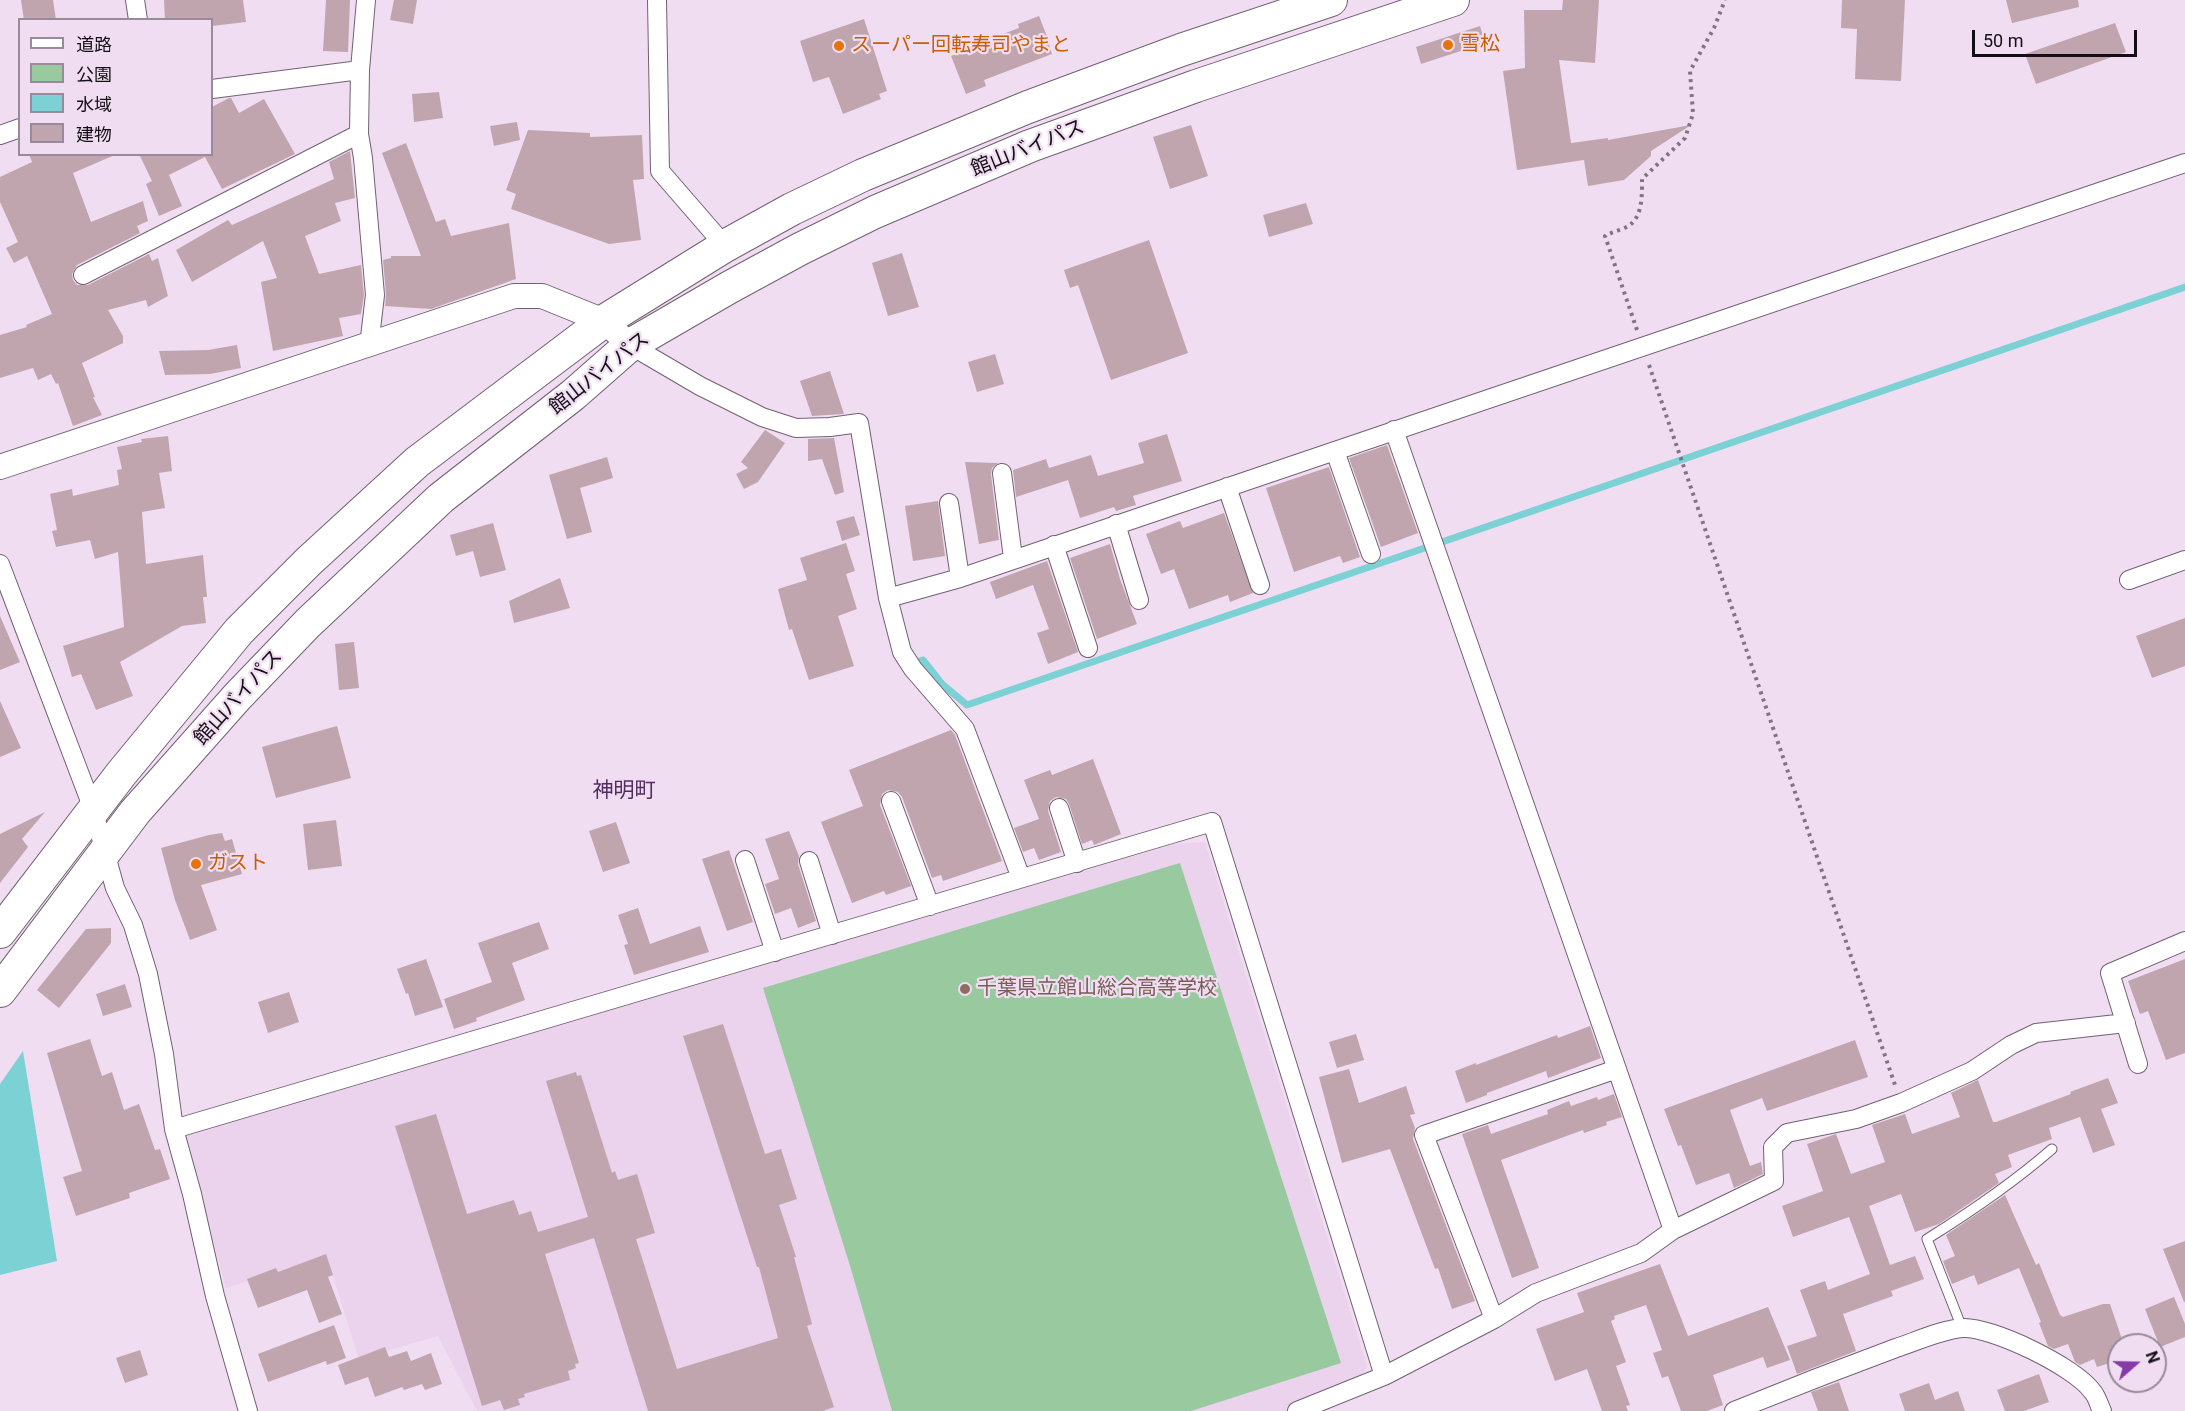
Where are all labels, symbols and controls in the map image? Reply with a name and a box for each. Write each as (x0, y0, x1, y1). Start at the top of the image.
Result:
legend (18, 18, 213, 156)
scale bar (1975, 18, 2140, 56)
text: 50 m (1983, 30, 2023, 51)
place label: 雪松 (1460, 33, 1500, 57)
text: 道路 (76, 34, 112, 55)
place label: スーパー回転寿司やまと (851, 34, 1071, 58)
marker: 雪松 (1441, 38, 1455, 52)
marker: スーパー回転寿司やまと (832, 39, 846, 53)
text: 公園 (76, 64, 112, 85)
text: 水域 (76, 94, 112, 115)
street label: 館山バイパス (968, 115, 1088, 183)
text: 建物 (76, 124, 112, 145)
street label: 館山バイパス (545, 328, 655, 420)
street label: 館山バイパス (190, 645, 288, 751)
district label: 神明町 (593, 779, 655, 805)
place label: ガスト (208, 852, 268, 876)
marker: ガスト (189, 857, 203, 871)
place label: 千葉県立館山総合高等学校 (977, 977, 1217, 1001)
marker: 千葉県立館山総合高等学校 (958, 982, 972, 996)
north arrow (2107, 1333, 2167, 1393)
text: N (2142, 1349, 2163, 1366)

